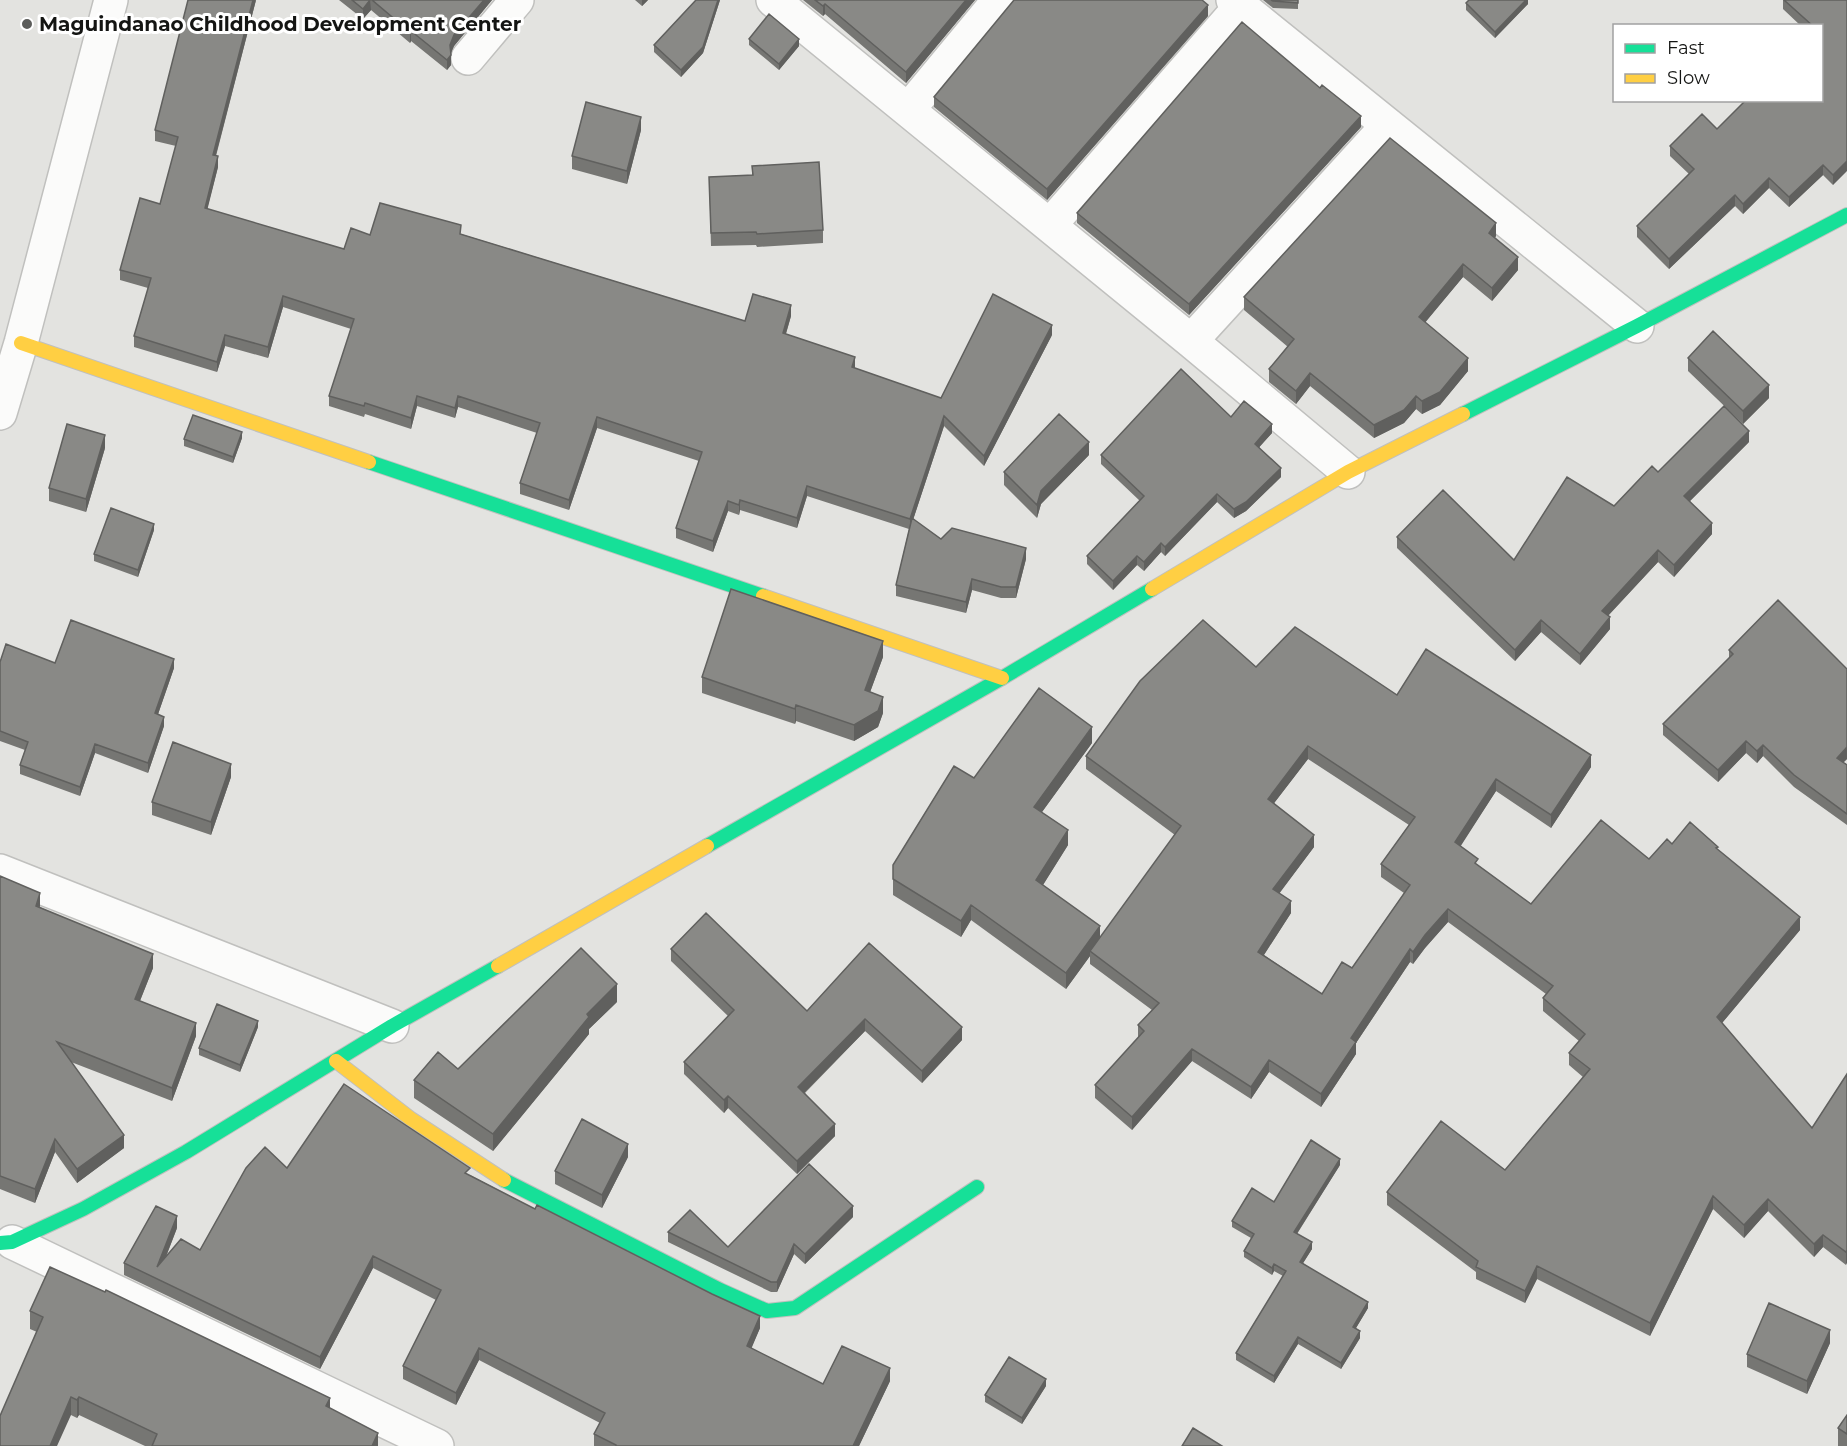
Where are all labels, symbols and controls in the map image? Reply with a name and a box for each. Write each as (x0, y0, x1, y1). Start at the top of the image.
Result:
place label: Maguindanao Childhood Development Center (39, 12, 522, 36)
marker: Maguindanao Childhood Development Center (20, 17, 34, 31)
legend (1613, 24, 1823, 102)
text: Fast (1667, 37, 1705, 59)
text: Slow (1667, 67, 1710, 89)

